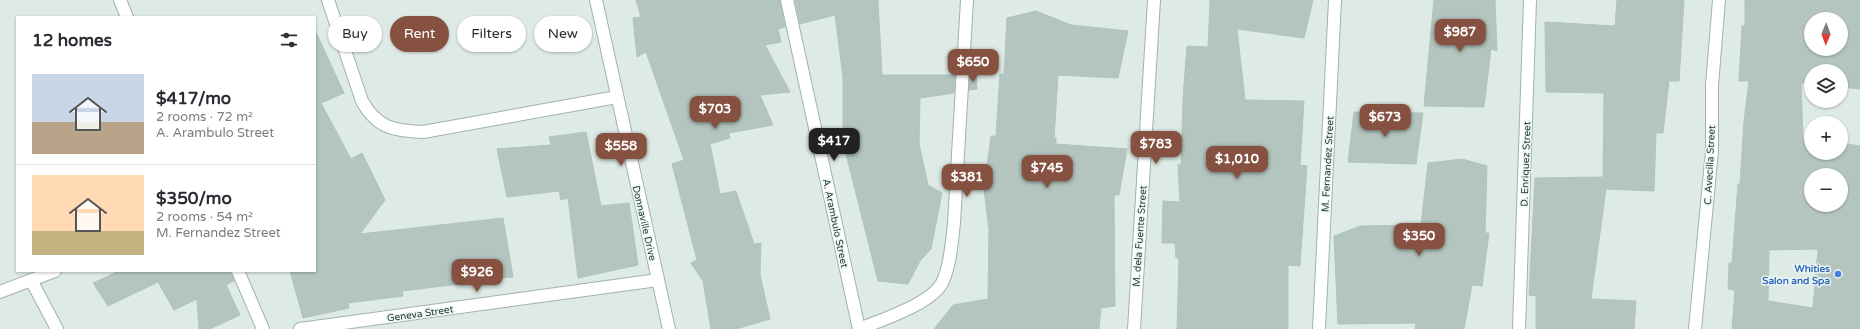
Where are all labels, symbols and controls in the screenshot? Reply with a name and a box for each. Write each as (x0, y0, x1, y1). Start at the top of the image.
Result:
north arrow (1804, 12, 1848, 56)
map controls (1804, 12, 1848, 212)
chip: Buy (328, 16, 382, 52)
chip: Rent (390, 16, 449, 52)
chip: Filters (457, 16, 526, 52)
chip: New (534, 16, 592, 52)
pin: $987 (1436, 19, 1484, 53)
text: $987 (1444, 24, 1476, 40)
icon: filters (278, 29, 300, 51)
text: 12 homes (32, 30, 112, 51)
pin: $650 (949, 49, 997, 83)
text: $650 (957, 54, 989, 70)
button: layers (1804, 64, 1848, 108)
text: $417/mo (156, 88, 231, 109)
icon: home (64, 90, 112, 138)
pin: $703 (691, 96, 739, 130)
text: $703 (699, 101, 731, 117)
pin: $673 (1361, 104, 1409, 138)
text: 2 rooms · 72 m² (156, 109, 253, 125)
text: $673 (1369, 109, 1401, 125)
street label: M. Fernandez Street (1319, 116, 1337, 212)
button: + (1804, 116, 1848, 160)
street label: D. Enriquez Street (1519, 121, 1533, 207)
text: A. Arambulo Street (156, 125, 274, 141)
street label: C. Avecilla Street (1702, 125, 1718, 205)
pin: $417 (810, 128, 858, 162)
pin: $783 (1132, 131, 1180, 165)
pin: $558 (597, 133, 645, 167)
text: $417 (818, 133, 850, 149)
text: $783 (1140, 136, 1172, 152)
text: $558 (605, 138, 637, 154)
pin: $1,010 (1204, 146, 1270, 180)
text: $1,010 (1215, 151, 1259, 167)
pin: $745 (1023, 155, 1071, 189)
text: $745 (1031, 160, 1063, 176)
pin: $381 (943, 164, 991, 198)
button: − (1804, 168, 1848, 212)
text: $381 (951, 169, 983, 185)
street label: A. Arambulo Street (820, 178, 850, 269)
street label: Donnaville Drive (630, 184, 659, 262)
street label: M. dela Fuente Street (1130, 185, 1150, 287)
text: $350/mo (156, 188, 232, 209)
icon: home (64, 191, 112, 239)
text: 2 rooms · 54 m² (156, 209, 253, 225)
pin: $350 (1395, 223, 1443, 257)
text: M. Fernandez Street (156, 225, 281, 241)
text: $350 (1403, 228, 1435, 244)
pin: $926 (453, 259, 501, 293)
place label: Whities Salon and Spa (1762, 263, 1830, 287)
text: $926 (461, 264, 493, 280)
marker: Whities Salon and Spa (1833, 269, 1843, 279)
street label: Geneva Street (386, 303, 454, 325)

